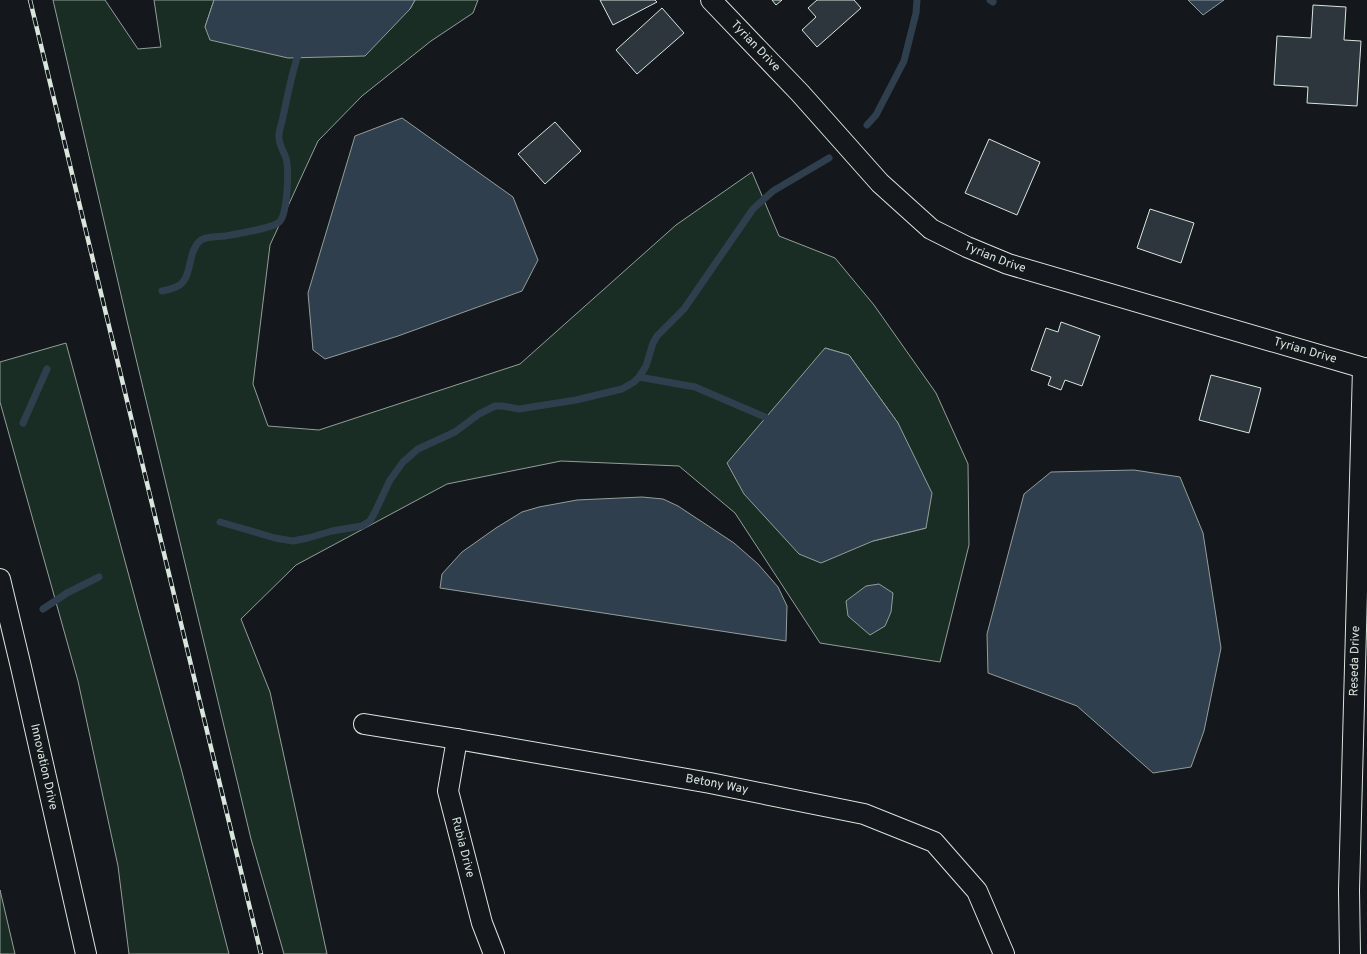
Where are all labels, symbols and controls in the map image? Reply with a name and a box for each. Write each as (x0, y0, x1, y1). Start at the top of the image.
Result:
street label: Tyrian Drive (727, 17, 784, 75)
street label: Tyrian Drive (961, 239, 1028, 277)
street label: Tyrian Drive (1272, 334, 1339, 368)
street label: Reseda Drive (1346, 626, 1364, 697)
street label: Innovation Drive (26, 722, 61, 812)
street label: Betony Way (684, 771, 750, 798)
street label: Rubia Drive (447, 815, 478, 879)

